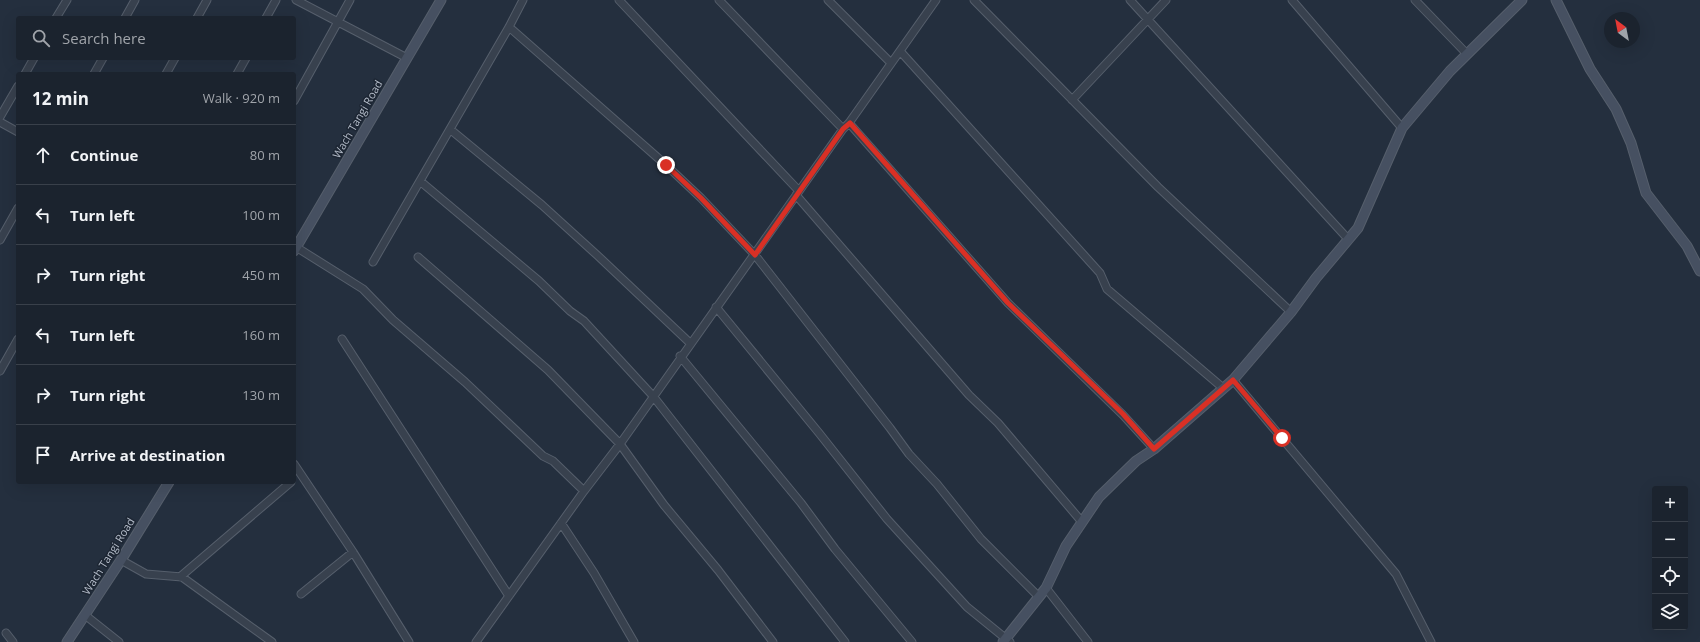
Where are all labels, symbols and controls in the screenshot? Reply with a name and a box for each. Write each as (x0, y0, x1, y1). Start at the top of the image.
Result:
north arrow (1604, 12, 1640, 48)
search box (16, 16, 296, 60)
icon: search (30, 27, 52, 49)
text: Search here (62, 28, 146, 48)
street label: Wach Tangi Road (329, 77, 385, 161)
text: 12 min (32, 87, 89, 110)
text: Walk · 920 m (203, 89, 280, 107)
icon: ahead (32, 144, 54, 166)
text: Continue (70, 145, 138, 165)
text: 80 m (250, 146, 280, 164)
route end (657, 156, 675, 174)
icon: left (32, 204, 54, 226)
text: Turn left (70, 205, 135, 225)
text: 100 m (242, 206, 280, 224)
icon: right (32, 264, 54, 286)
text: Turn right (70, 265, 145, 285)
text: 450 m (242, 266, 280, 284)
icon: left (32, 324, 54, 346)
text: Turn left (70, 325, 135, 345)
text: 160 m (242, 326, 280, 344)
icon: right (32, 384, 54, 406)
text: Turn right (70, 385, 145, 405)
text: 130 m (242, 386, 280, 404)
route start (1273, 429, 1291, 447)
icon: arrive (32, 444, 54, 466)
text: Arrive at destination (70, 445, 225, 465)
map controls (1652, 486, 1688, 630)
button: + (1652, 486, 1688, 522)
street label: Wach Tangi Road (78, 515, 138, 597)
button: − (1652, 522, 1688, 558)
button: locate (1652, 558, 1688, 594)
button: layers (1652, 594, 1688, 630)

